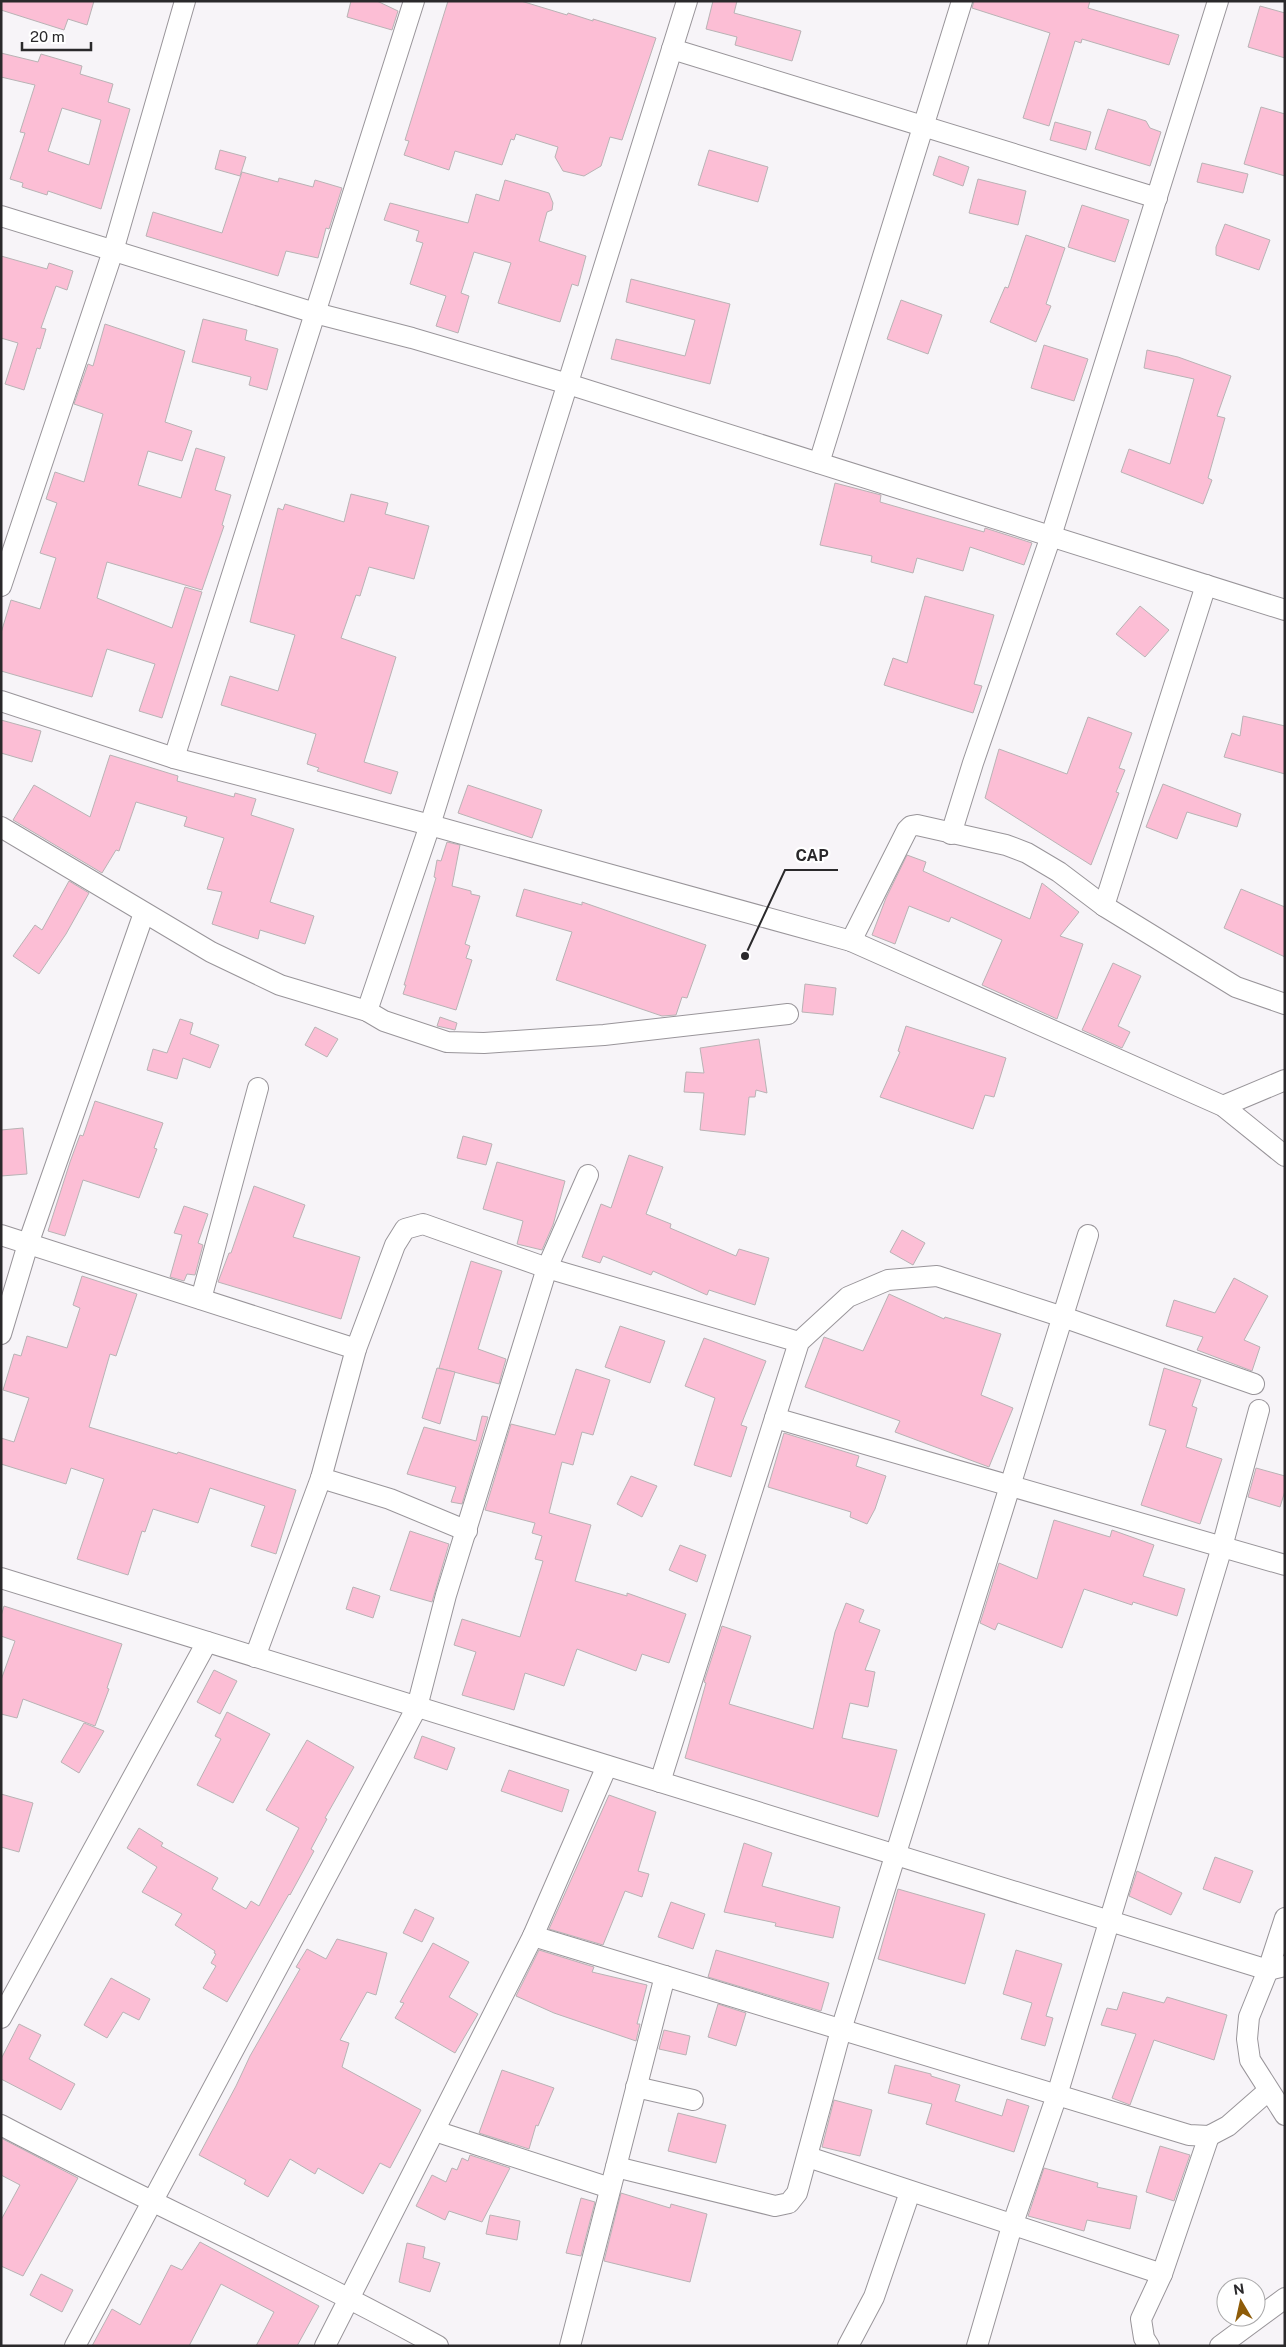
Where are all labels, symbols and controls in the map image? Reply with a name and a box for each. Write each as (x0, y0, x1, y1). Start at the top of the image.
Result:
scale bar (22, 20, 91, 52)
text: 20 m (30, 28, 65, 45)
callout: CAP (785, 839, 838, 870)
text: CAP (795, 846, 829, 865)
north arrow (1216, 2277, 1266, 2327)
text: N (1232, 2280, 1246, 2298)

